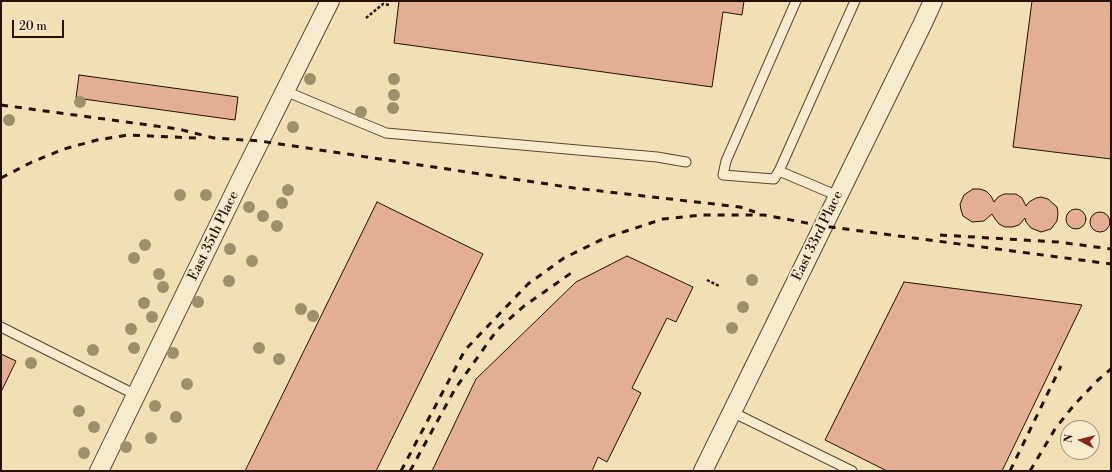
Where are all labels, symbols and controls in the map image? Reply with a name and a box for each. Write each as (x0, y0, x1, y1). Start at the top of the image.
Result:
scale bar (14, 12, 66, 38)
text: 20 m (19, 19, 47, 34)
street label: East 35th Place (185, 188, 243, 284)
street label: East 33rd Place (789, 188, 847, 284)
north arrow (1060, 420, 1100, 460)
text: N (1062, 433, 1077, 444)

